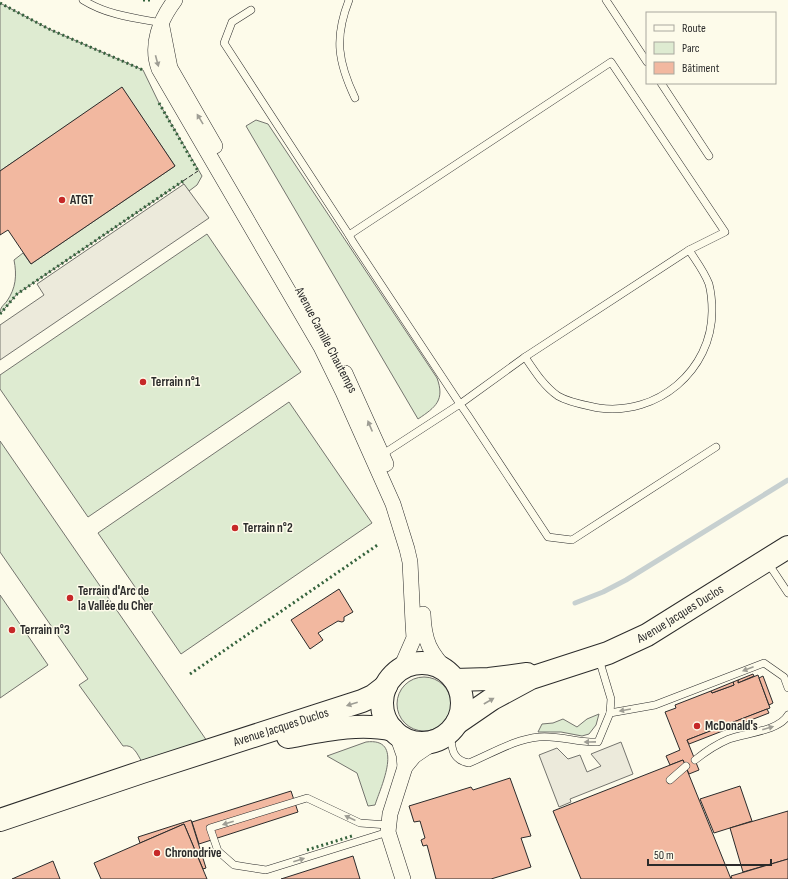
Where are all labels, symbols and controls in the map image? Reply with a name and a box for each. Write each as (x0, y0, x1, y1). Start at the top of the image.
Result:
legend (646, 12, 776, 84)
text: Route (682, 21, 706, 36)
text: Parc (682, 41, 700, 56)
one-way arrow (154, 55, 160, 67)
text: Bâtiment (682, 61, 720, 76)
one-way arrow (196, 113, 203, 125)
place label: ATGT (69, 192, 94, 208)
marker: ATGT (57, 195, 67, 205)
street label: Avenue Camille Chautemps (291, 283, 361, 396)
place label: Terrain n°1 (151, 374, 200, 390)
marker: Terrain n°1 (138, 377, 148, 387)
one-way arrow (366, 419, 372, 431)
place label: Terrain n°2 (243, 520, 293, 536)
marker: Terrain n°2 (230, 523, 240, 533)
street label: Avenue Jacques Duclos (633, 581, 727, 647)
place label: Terrain d'Arc de la Vallée du Cher (78, 583, 153, 614)
marker: Terrain d'Arc de la Vallée du Cher (65, 593, 75, 603)
place label: Terrain n°3 (20, 622, 70, 638)
marker: Terrain n°3 (7, 625, 17, 635)
one-way arrow (742, 667, 754, 673)
one-way arrow (483, 697, 495, 704)
one-way arrow (346, 702, 358, 708)
street label: Avenue Jacques Duclos (230, 704, 331, 750)
one-way arrow (619, 708, 631, 714)
place label: McDonald's (705, 718, 758, 734)
marker: McDonald's (692, 721, 702, 731)
one-way arrow (763, 725, 775, 731)
one-way arrow (583, 739, 596, 745)
one-way arrow (344, 815, 355, 821)
one-way arrow (222, 820, 234, 826)
scale bar (648, 841, 771, 867)
place label: Chronodrive (165, 845, 222, 861)
marker: Chronodrive (152, 848, 162, 858)
text: 50 m (654, 848, 674, 863)
one-way arrow (293, 857, 305, 863)

